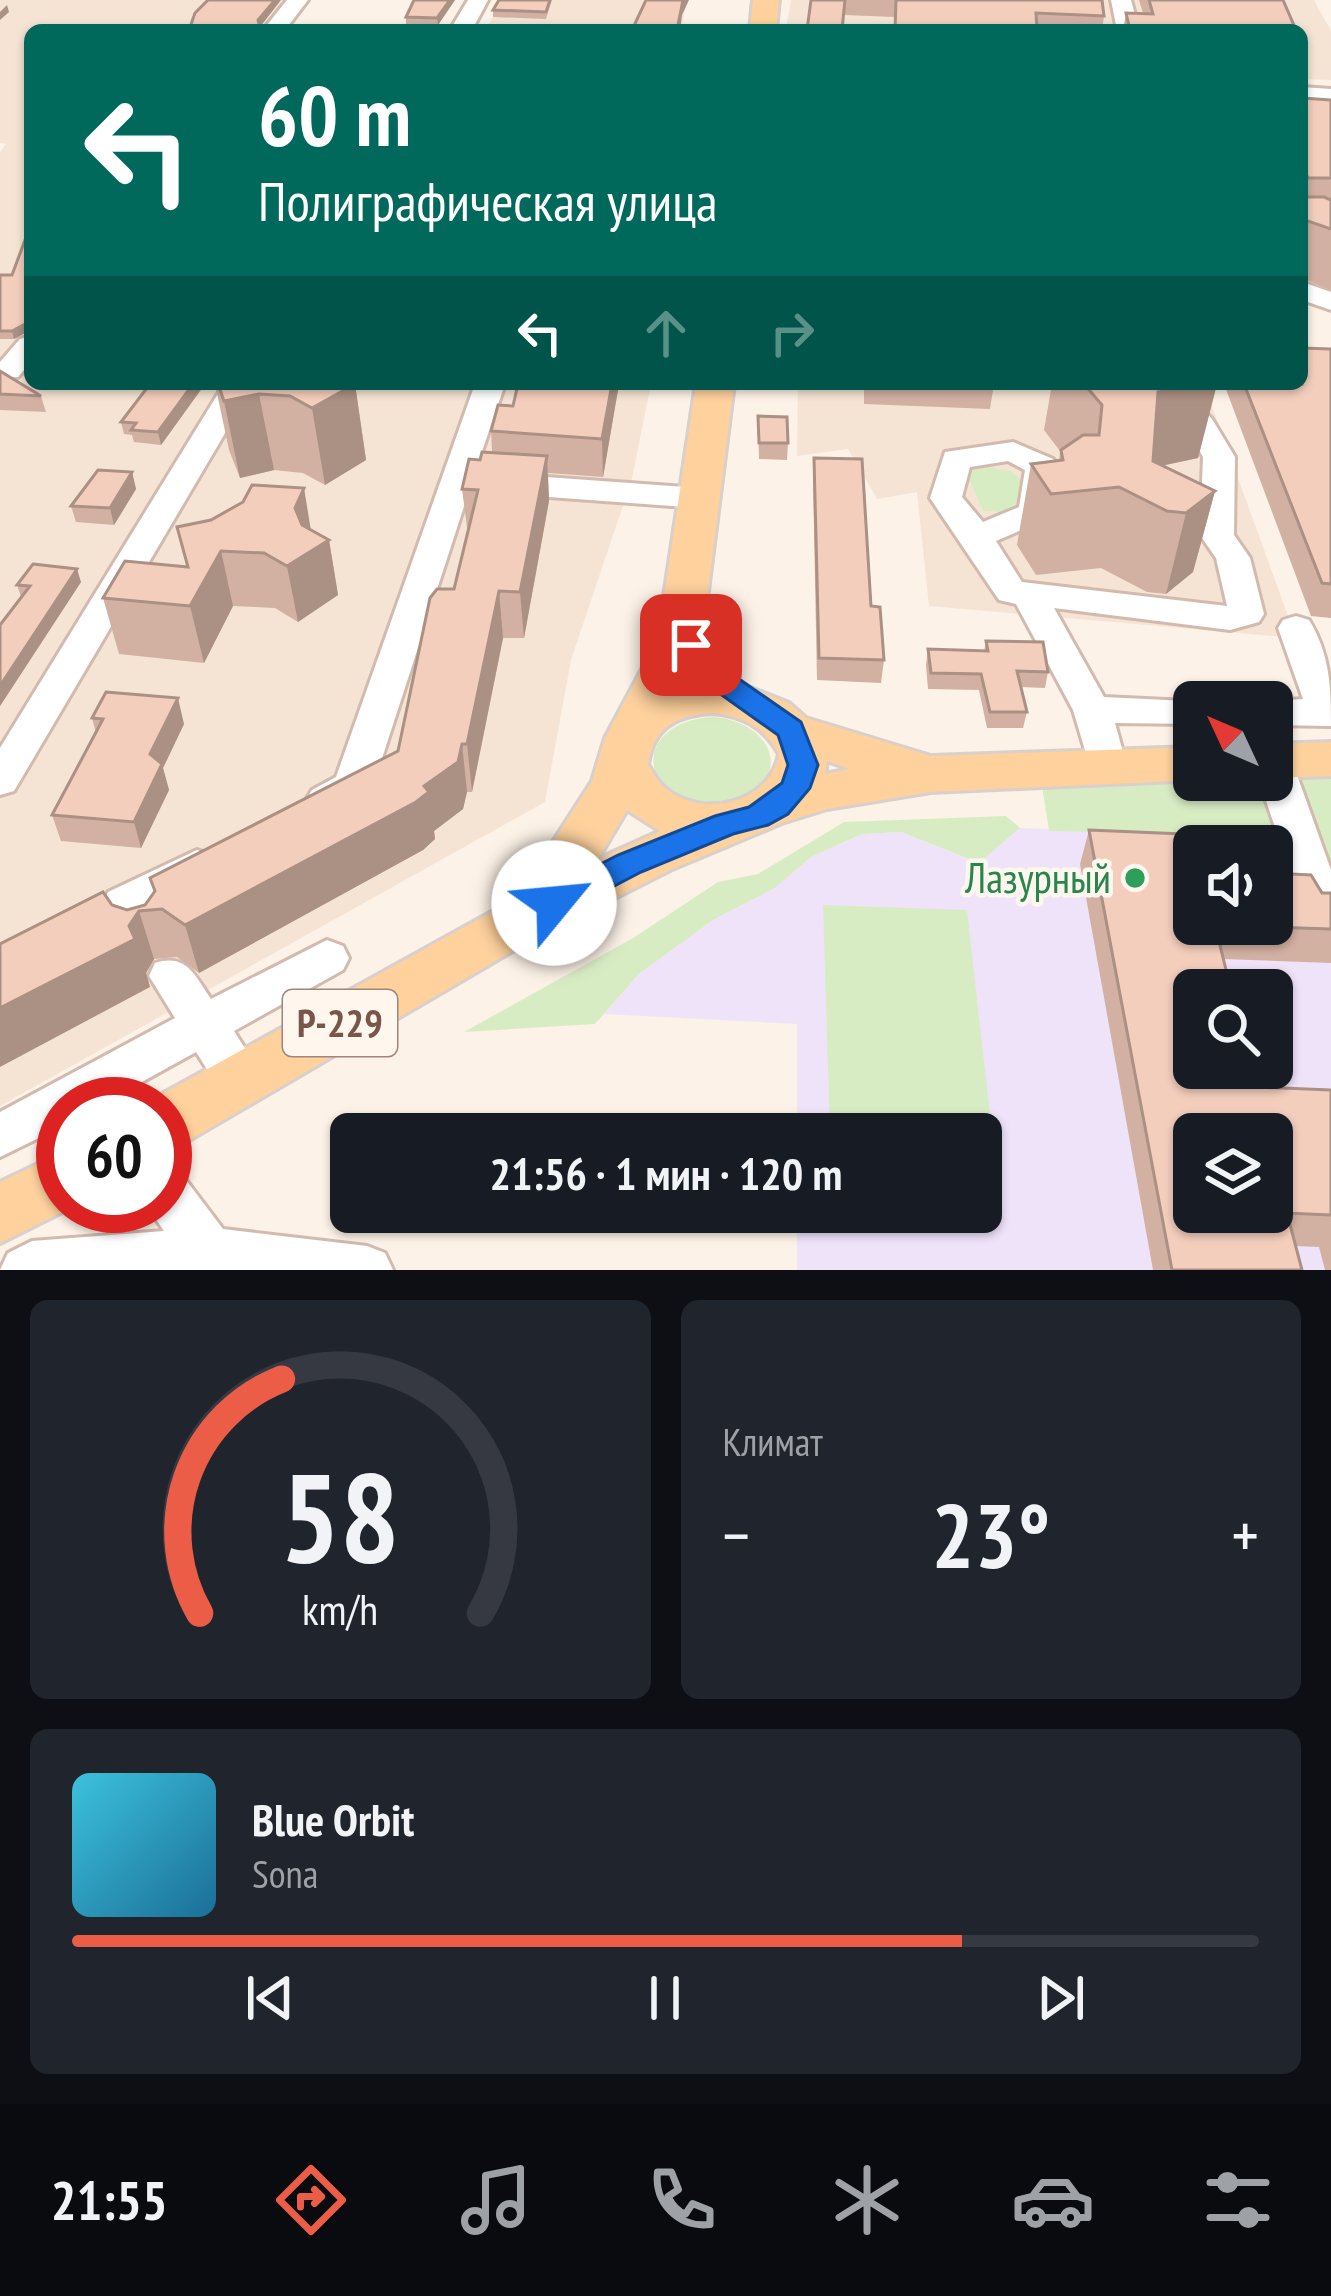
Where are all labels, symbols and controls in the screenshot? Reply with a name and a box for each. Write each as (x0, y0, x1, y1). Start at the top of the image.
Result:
text: 60 m (258, 60, 411, 169)
icon: left (60, 72, 216, 228)
text: Полиграфическая улица (258, 166, 718, 236)
icon: left (507, 300, 573, 366)
icon: ahead (633, 300, 699, 366)
icon: right (759, 300, 825, 366)
pin (640, 594, 742, 696)
icon: arrive (658, 612, 724, 678)
north arrow (1173, 681, 1293, 801)
map controls (1173, 681, 1293, 1233)
button: sound (1173, 825, 1293, 945)
position arrow (491, 840, 617, 966)
place label: Лазурный (964, 850, 1111, 905)
marker: Лазурный (1122, 865, 1148, 891)
button: search (1173, 969, 1293, 1089)
road number: Р-229 (283, 990, 397, 1056)
speed limit sign: 60 (36, 1077, 192, 1233)
button: layers (1173, 1113, 1293, 1233)
text: 21:56 · 1 мин · 120 m (490, 1144, 842, 1202)
text: Климат (723, 1416, 823, 1467)
text: 58 (281, 1435, 400, 1596)
text: 23° (931, 1476, 1050, 1593)
text: − (723, 1492, 750, 1577)
text: + (1232, 1492, 1259, 1577)
text: km/h (302, 1580, 378, 1636)
text: Blue Orbit (252, 1790, 414, 1848)
text: Sona (252, 1848, 318, 1899)
icon: previous (237, 1965, 303, 2031)
icon: pause (632, 1965, 698, 2031)
icon: next (1028, 1965, 1094, 2031)
icon: directions (269, 2158, 353, 2242)
icon: music (454, 2158, 538, 2242)
icon: phone (640, 2158, 724, 2242)
icon: climate (825, 2158, 909, 2242)
icon: car (1011, 2158, 1095, 2242)
icon: filters (1196, 2158, 1280, 2242)
text: 21:55 (51, 2165, 168, 2235)

